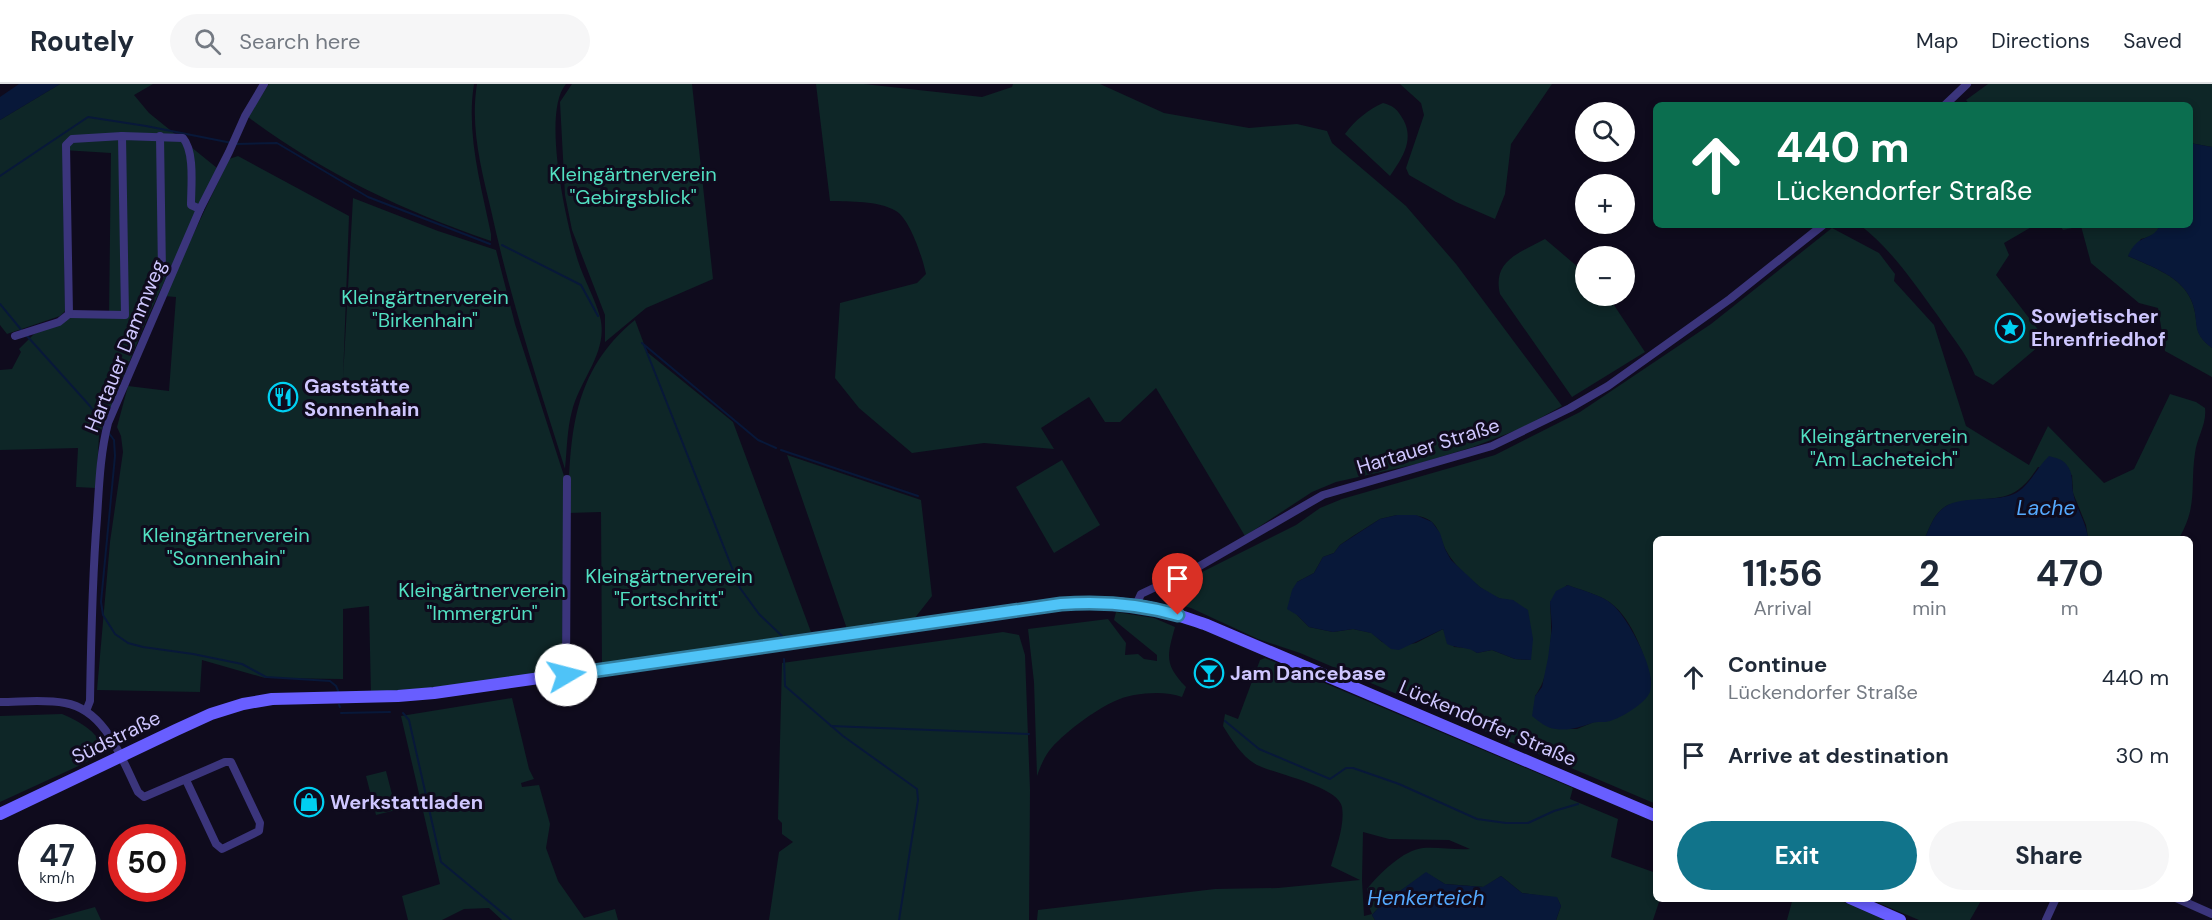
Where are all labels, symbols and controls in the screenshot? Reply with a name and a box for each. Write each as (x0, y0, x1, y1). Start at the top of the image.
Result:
search box (170, 14, 590, 68)
text: Routely (30, 23, 134, 60)
icon: search (191, 25, 224, 58)
text: Search here (239, 27, 361, 56)
text: Map (1916, 27, 1958, 55)
text: Directions (1991, 27, 2090, 55)
text: Saved (2123, 27, 2182, 55)
map controls (1575, 102, 1635, 306)
button: search (1575, 102, 1635, 162)
text: 440 m (1776, 120, 1910, 175)
icon: ahead (1677, 126, 1755, 204)
park label: Kleingärtnerverein "Gebirgsblick" (549, 161, 717, 210)
text: Lückendorfer Straße (1776, 173, 2032, 208)
button: + (1575, 174, 1635, 234)
button: − (1575, 246, 1635, 306)
street label: Hartauer Dammweg (79, 256, 171, 436)
park label: Kleingärtnerverein "Birkenhain" (341, 284, 509, 333)
place label: Sowjetischer Ehrenfriedhof (2031, 303, 2166, 352)
place icon: Sowjetischer Ehrenfriedhof (1994, 312, 2026, 344)
place label: Gaststätte Sonnenhain (304, 373, 419, 422)
restaurant icon: Gaststätte Sonnenhain (267, 381, 299, 413)
street label: Hartauer Straße (1353, 412, 1503, 480)
park label: Kleingärtnerverein "Am Lacheteich" (1800, 423, 1968, 472)
water label: Lache (2017, 494, 2075, 522)
park label: Kleingärtnerverein "Sonnenhain" (142, 522, 310, 571)
text: 11:56 (1742, 550, 1823, 597)
text: 2 (1919, 550, 1940, 597)
text: 470 (2036, 550, 2104, 597)
pin (1152, 553, 1203, 615)
icon: arrive (1161, 562, 1194, 595)
park label: Kleingärtnerverein "Fortschritt" (585, 563, 753, 612)
park label: Kleingärtnerverein "Immergrün" (398, 577, 566, 626)
text: Arrival (1754, 595, 1812, 621)
text: min (1912, 595, 1946, 621)
text: m (2061, 595, 2079, 621)
position arrow (534, 643, 598, 707)
text: Continue (1728, 650, 1827, 679)
bar icon: Jam Dancebase (1193, 657, 1225, 689)
place label: Jam Dancebase (1230, 660, 1386, 686)
icon: ahead (1677, 661, 1710, 694)
text: 440 m (2102, 663, 2169, 692)
street label: Lückendorfer Straße (1395, 674, 1581, 772)
text: Lückendorfer Straße (1728, 679, 1918, 705)
street label: Südstraße (67, 704, 165, 770)
icon: arrive (1677, 739, 1710, 772)
text: Arrive at destination (1728, 741, 1949, 770)
text: 30 m (2115, 741, 2169, 770)
shop icon: Werkstattladen (293, 786, 325, 818)
place label: Werkstattladen (330, 789, 483, 815)
button: Exit (1677, 821, 1917, 890)
button: Share (1929, 821, 2169, 890)
speed limit sign: 50 (108, 824, 186, 902)
text: 47 (39, 836, 75, 875)
text: km/h (39, 868, 75, 888)
water label: Henkerteich (1367, 884, 1485, 912)

